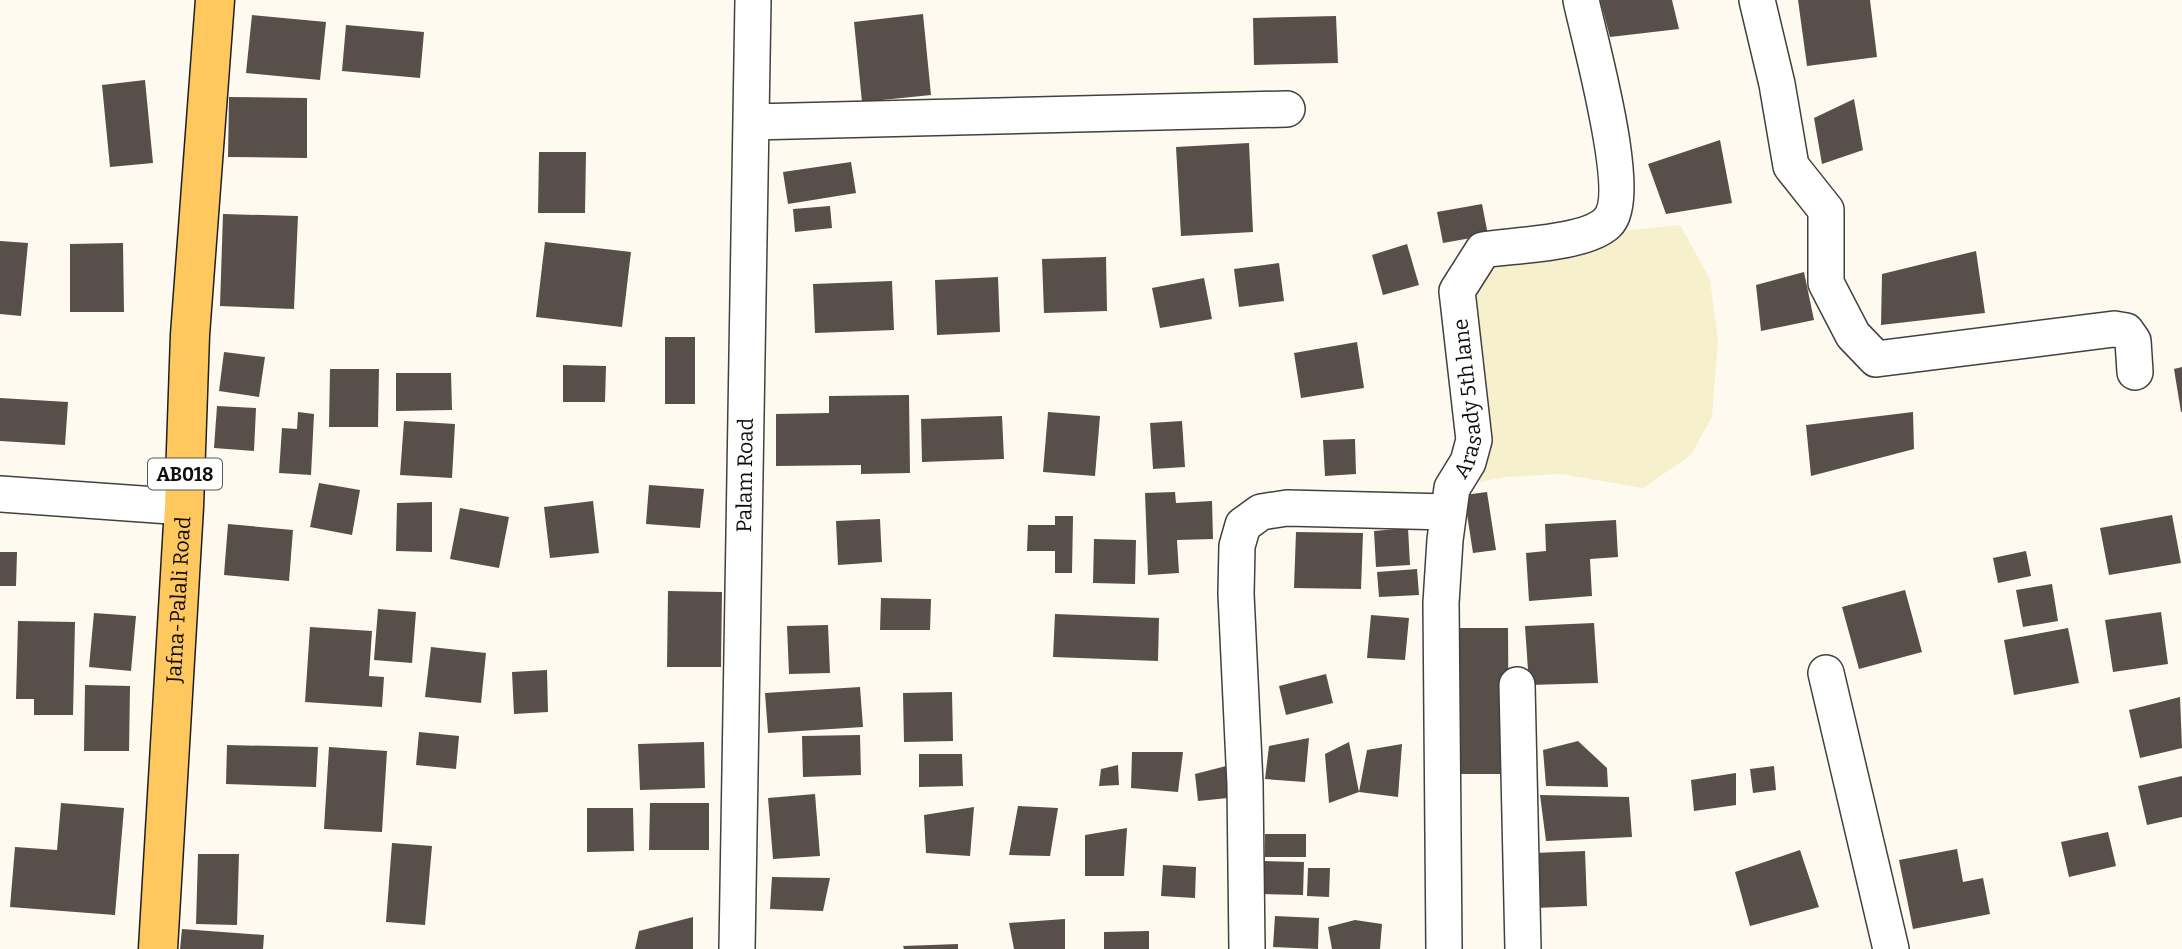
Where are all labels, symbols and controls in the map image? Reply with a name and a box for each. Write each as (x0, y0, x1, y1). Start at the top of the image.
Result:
street label: Arasady 5th lane (1447, 317, 1488, 483)
street label: Palam Road (731, 418, 759, 532)
road number: AB018 (148, 458, 222, 489)
street label: Jafna-Palali Road (161, 516, 196, 685)

